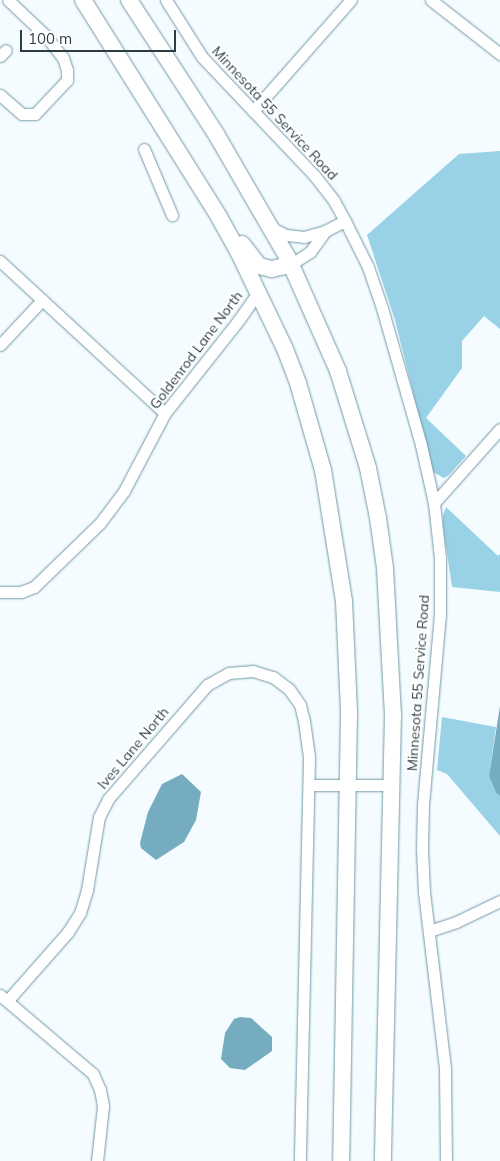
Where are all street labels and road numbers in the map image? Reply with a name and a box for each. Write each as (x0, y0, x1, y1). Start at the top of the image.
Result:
street label: Minnesota 55 Service Road (209, 43, 341, 183)
street label: Goldenrod Lane North (146, 288, 246, 412)
street label: Minnesota 55 Service Road (403, 594, 433, 772)
street label: Ives Lane North (94, 704, 172, 792)

